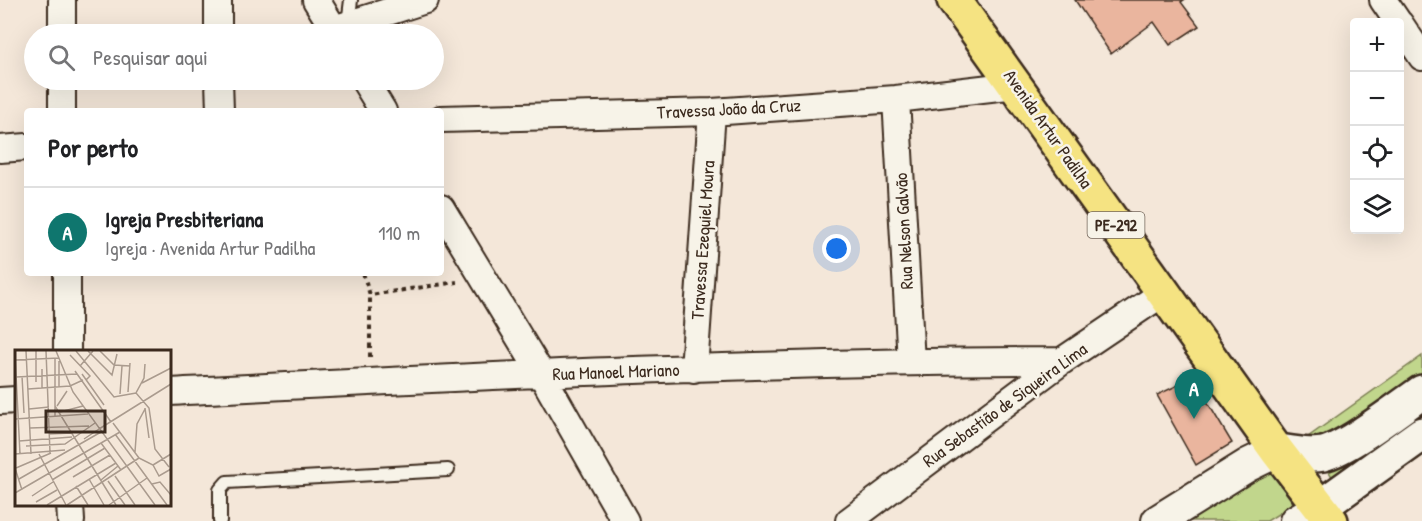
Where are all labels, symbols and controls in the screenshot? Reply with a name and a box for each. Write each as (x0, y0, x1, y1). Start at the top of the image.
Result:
map controls (1350, 18, 1404, 234)
button: + (1350, 18, 1404, 72)
search box (24, 24, 444, 90)
icon: search (45, 41, 78, 74)
text: Pesquisar aqui (93, 42, 208, 72)
street label: Avenida Artur Padilha (998, 64, 1099, 193)
button: − (1350, 72, 1404, 126)
street label: Travessa João da Cruz (656, 92, 802, 125)
button: locate (1350, 126, 1404, 180)
text: Por perto (48, 130, 138, 165)
street label: Travessa Ezequiel Moura (684, 160, 721, 320)
street label: Rua Nelson Galvão (888, 172, 919, 290)
button: layers (1350, 180, 1404, 234)
text: Igreja Presbiteriana (105, 204, 263, 234)
road number: PE-292 (1088, 212, 1144, 238)
text: A (63, 219, 72, 246)
text: 110 m (378, 219, 420, 246)
text: Igreja · Avenida Artur Padilha (105, 234, 315, 261)
your location (822, 234, 851, 263)
street label: Rua Sebastião de Siqueira Lima (917, 336, 1092, 473)
inset map (15, 350, 171, 506)
street label: Rua Manoel Mariano (552, 357, 680, 386)
pin: A (1174, 370, 1214, 419)

